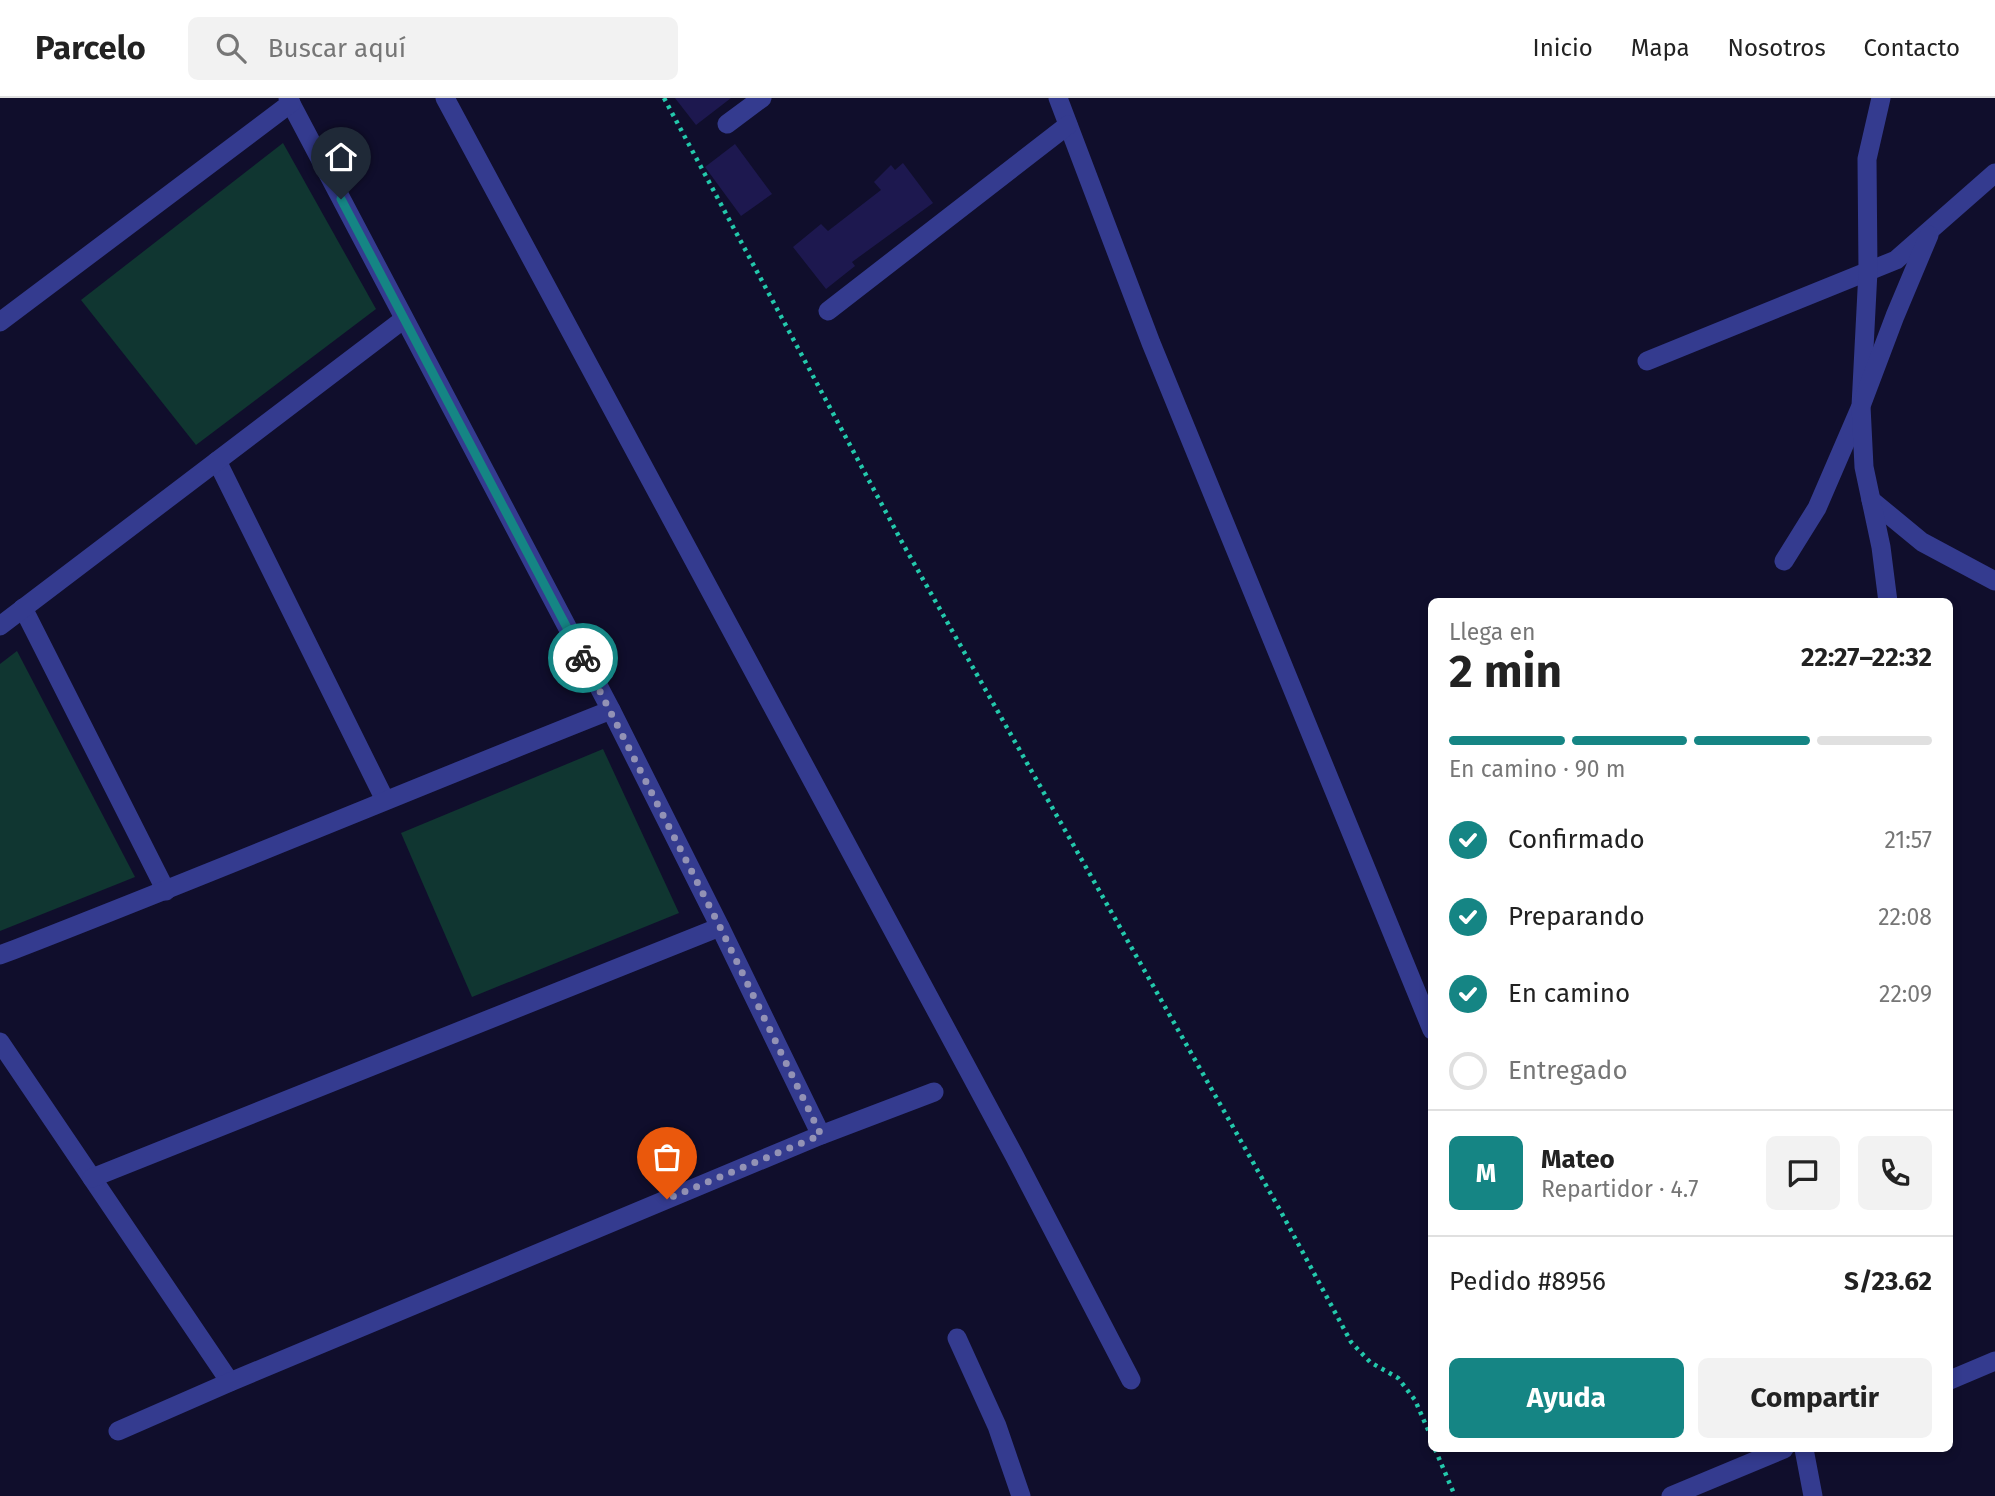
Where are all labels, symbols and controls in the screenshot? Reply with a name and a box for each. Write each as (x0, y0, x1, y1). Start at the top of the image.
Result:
search box (188, 17, 678, 80)
text: Parcelo (35, 28, 146, 68)
icon: search (212, 29, 250, 67)
text: Buscar aquí (268, 33, 406, 64)
text: Inicio (1533, 34, 1593, 62)
text: Mapa (1631, 34, 1690, 62)
text: Nosotros (1728, 34, 1826, 62)
text: Contacto (1864, 34, 1960, 62)
pin (311, 127, 371, 199)
icon: home (322, 138, 360, 176)
text: Llega en (1449, 618, 1535, 646)
courier (548, 623, 618, 693)
icon: bike (564, 639, 602, 677)
text: 22:27–22:32 (1801, 642, 1932, 673)
text: 2 min (1449, 644, 1562, 699)
text: En camino · 90 m (1449, 755, 1625, 783)
icon: check (1449, 821, 1487, 859)
text: Confirmado (1508, 824, 1645, 855)
text: 21:57 (1884, 826, 1932, 854)
icon: check (1449, 898, 1487, 936)
text: Preparando (1508, 901, 1645, 932)
text: 22:08 (1878, 903, 1932, 931)
icon: check (1449, 975, 1487, 1013)
text: En camino (1508, 978, 1630, 1009)
text: 22:09 (1879, 980, 1932, 1008)
text: Entregado (1508, 1055, 1628, 1086)
pin (637, 1127, 697, 1199)
button: chat (1766, 1136, 1840, 1210)
button: phone (1858, 1136, 1932, 1210)
icon: bag (648, 1138, 686, 1176)
text: Mateo (1541, 1144, 1615, 1175)
text: M (1476, 1158, 1496, 1189)
text: Repartidor · 4.7 (1541, 1175, 1698, 1203)
text: Pedido #8956 (1449, 1266, 1606, 1297)
text: S/23.62 (1844, 1266, 1932, 1297)
button: Ayuda (1449, 1358, 1684, 1438)
button: Compartir (1698, 1358, 1932, 1438)

